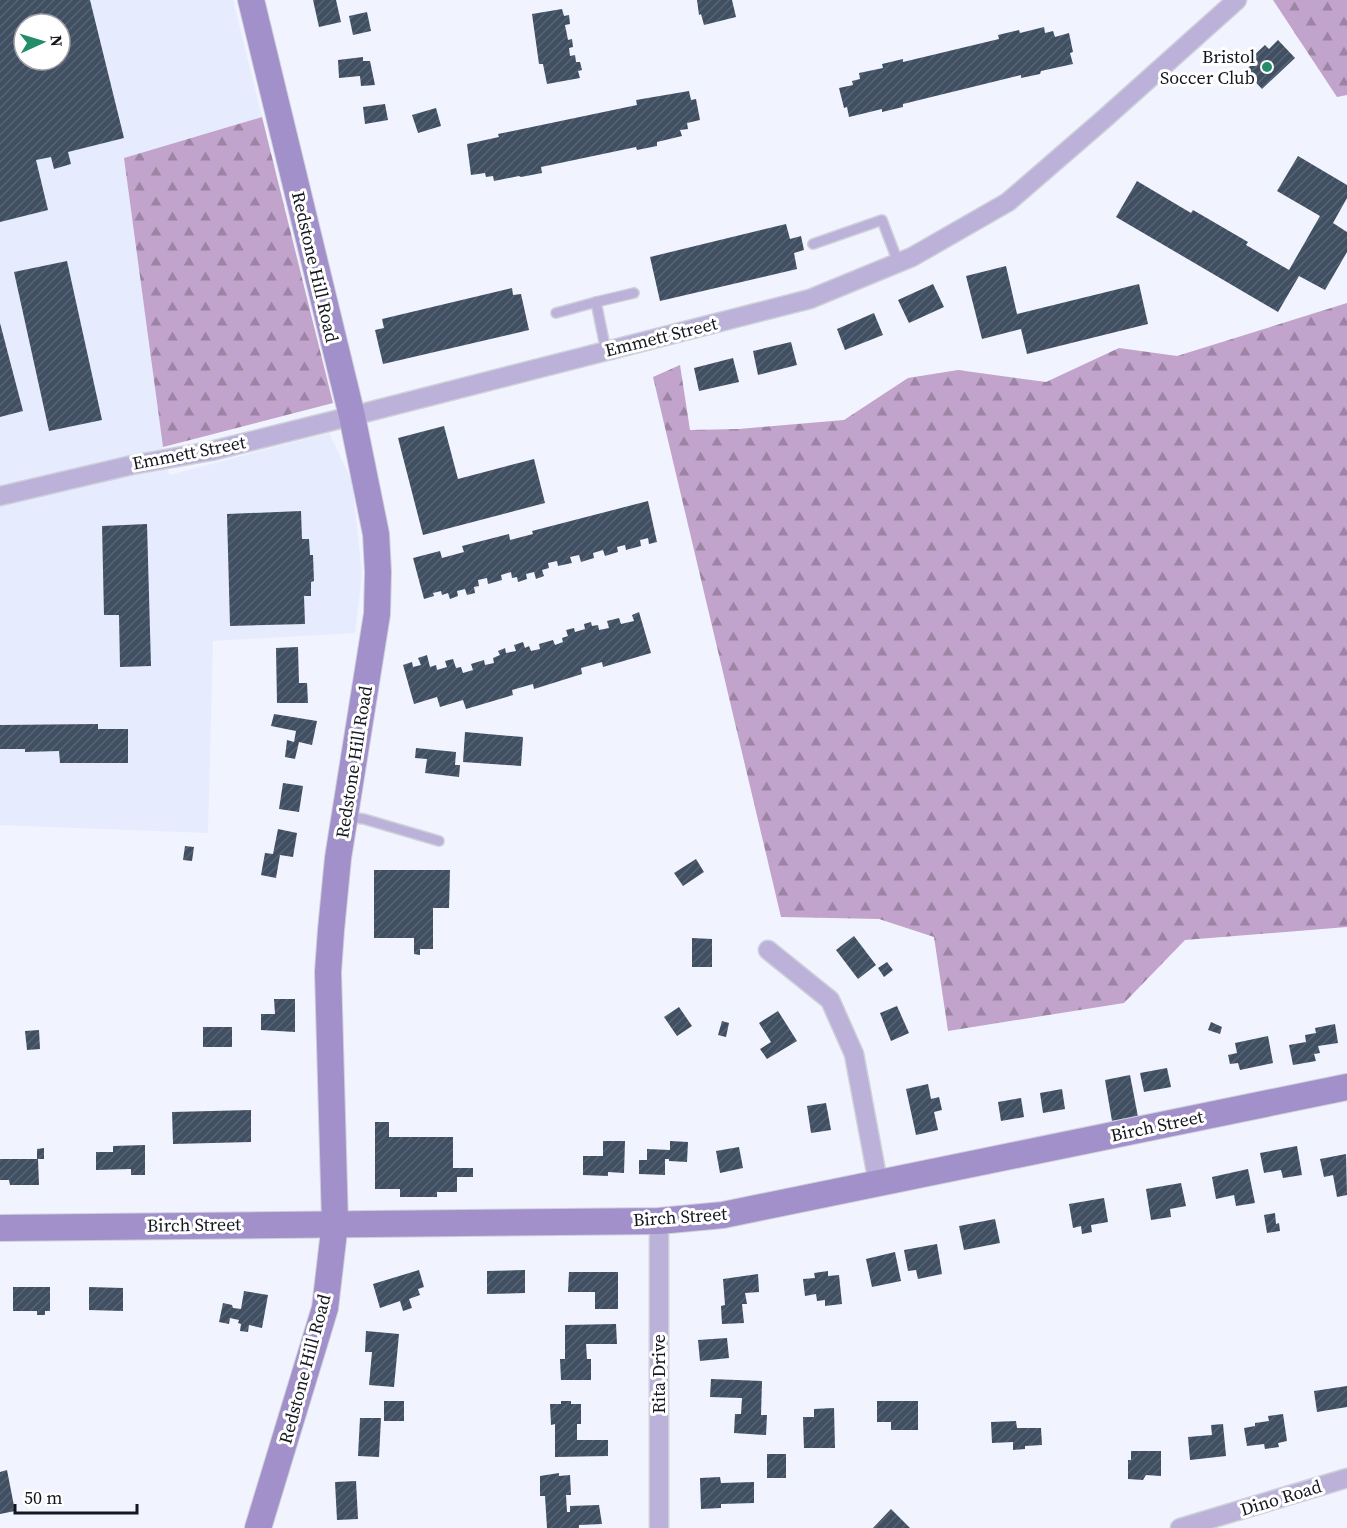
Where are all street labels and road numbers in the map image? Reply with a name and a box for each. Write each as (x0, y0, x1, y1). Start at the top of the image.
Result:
street label: Redstone Hill Road (286, 189, 345, 345)
street label: Emmett Street (602, 310, 720, 363)
street label: Emmett Street (130, 429, 248, 476)
street label: Redstone Hill Road (329, 684, 378, 840)
street label: Birch Street (1108, 1103, 1206, 1148)
street label: Birch Street (632, 1201, 728, 1232)
street label: Birch Street (147, 1211, 241, 1238)
street label: Redstone Hill Road (273, 1291, 337, 1446)
street label: Rita Drive (646, 1334, 671, 1414)
street label: Dino Road (1237, 1473, 1325, 1522)

